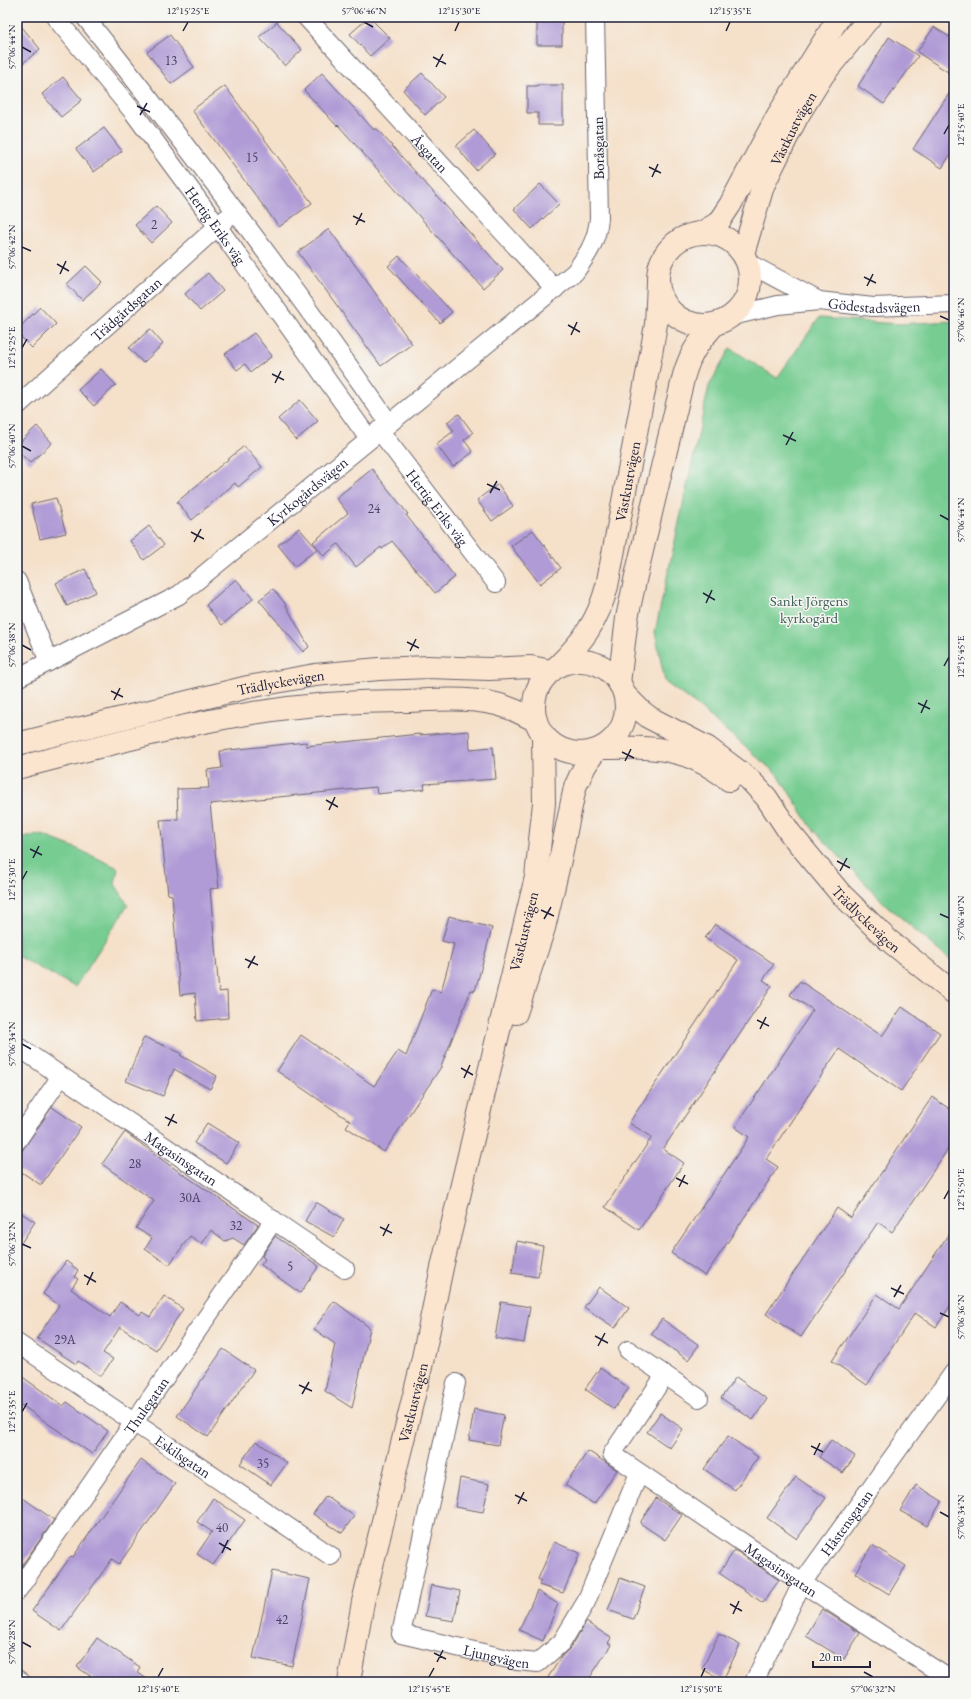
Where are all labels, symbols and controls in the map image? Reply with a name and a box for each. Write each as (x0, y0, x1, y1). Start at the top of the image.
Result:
text: 12°15'25"E (167, 4, 210, 17)
text: 57°06'46"N (342, 4, 387, 17)
text: 12°15'30"E (438, 4, 481, 17)
text: 12°15'35"E (709, 4, 752, 17)
text: 57°06'44"N (5, 24, 18, 69)
house number: 13 (165, 52, 177, 69)
street label: Västkustvägen (765, 87, 820, 168)
text: 12°15'40"E (954, 103, 967, 146)
street label: Boråsgatan (588, 116, 608, 180)
street label: Åsgatan (407, 128, 453, 176)
house number: 15 (246, 149, 258, 166)
street label: Hertig Eriks väg (181, 182, 251, 268)
house number: 2 (151, 216, 158, 233)
text: 57°06'42"N (5, 224, 18, 269)
street label: Trädgårdsgatan (87, 272, 165, 345)
street label: Gödestadsvägen (827, 293, 921, 317)
text: 57°06'46"N (954, 297, 967, 342)
text: 12°15'25"E (5, 326, 18, 369)
text: 57°06'40"N (5, 423, 18, 468)
street label: Västkustvägen (610, 439, 644, 523)
street label: Kyrkogårdsvägen (262, 452, 351, 529)
street label: Hertig Eriks väg (402, 465, 474, 550)
text: 57°06'44"N (954, 497, 967, 542)
house number: 24 (368, 500, 381, 517)
park label: Sankt Jörgens kyrkogård (770, 591, 848, 627)
text: 57°06'38"N (5, 622, 18, 667)
text: 12°15'45"E (954, 635, 967, 678)
street label: Trädlyckevägen (235, 665, 325, 699)
text: 12°15'30"E (5, 858, 18, 901)
street label: Trädlyckevägen (828, 881, 905, 956)
street label: Västkustvägen (504, 889, 542, 973)
text: 57°06'40"N (954, 895, 967, 940)
text: 57°06'34"N (5, 1021, 18, 1066)
street label: Magasinsgatan (141, 1126, 222, 1189)
house number: 28 (129, 1155, 141, 1172)
text: 12°15'50"E (954, 1168, 967, 1211)
house number: 30A (179, 1189, 202, 1206)
house number: 32 (230, 1217, 243, 1234)
text: 57°06'32"N (5, 1221, 18, 1266)
house number: 5 (287, 1258, 293, 1275)
text: 57°06'36"N (954, 1294, 967, 1339)
house number: 29A (54, 1331, 77, 1348)
street label: Västkustvägen (393, 1361, 431, 1444)
street label: Thulegatan (119, 1372, 172, 1438)
text: 12°15'35"E (5, 1390, 18, 1433)
street label: Eskilsgatan (152, 1430, 215, 1482)
house number: 35 (257, 1455, 269, 1472)
street label: Håstensgatan (815, 1485, 876, 1559)
text: 57°06'34"N (954, 1494, 967, 1539)
house number: 40 (216, 1519, 228, 1536)
street label: Magasinsgatan (741, 1538, 822, 1600)
house number: 42 (276, 1611, 289, 1628)
text: 57°06'28"N (5, 1619, 18, 1664)
street label: Ljungvägen (462, 1639, 530, 1672)
scale bar (813, 1643, 870, 1669)
text: 20 m (819, 1649, 843, 1665)
text: 12°15'40"E (137, 1682, 180, 1695)
text: 12°15'45"E (408, 1682, 451, 1695)
text: 12°15'50"E (680, 1682, 723, 1695)
text: 57°06'32"N (851, 1682, 896, 1695)

